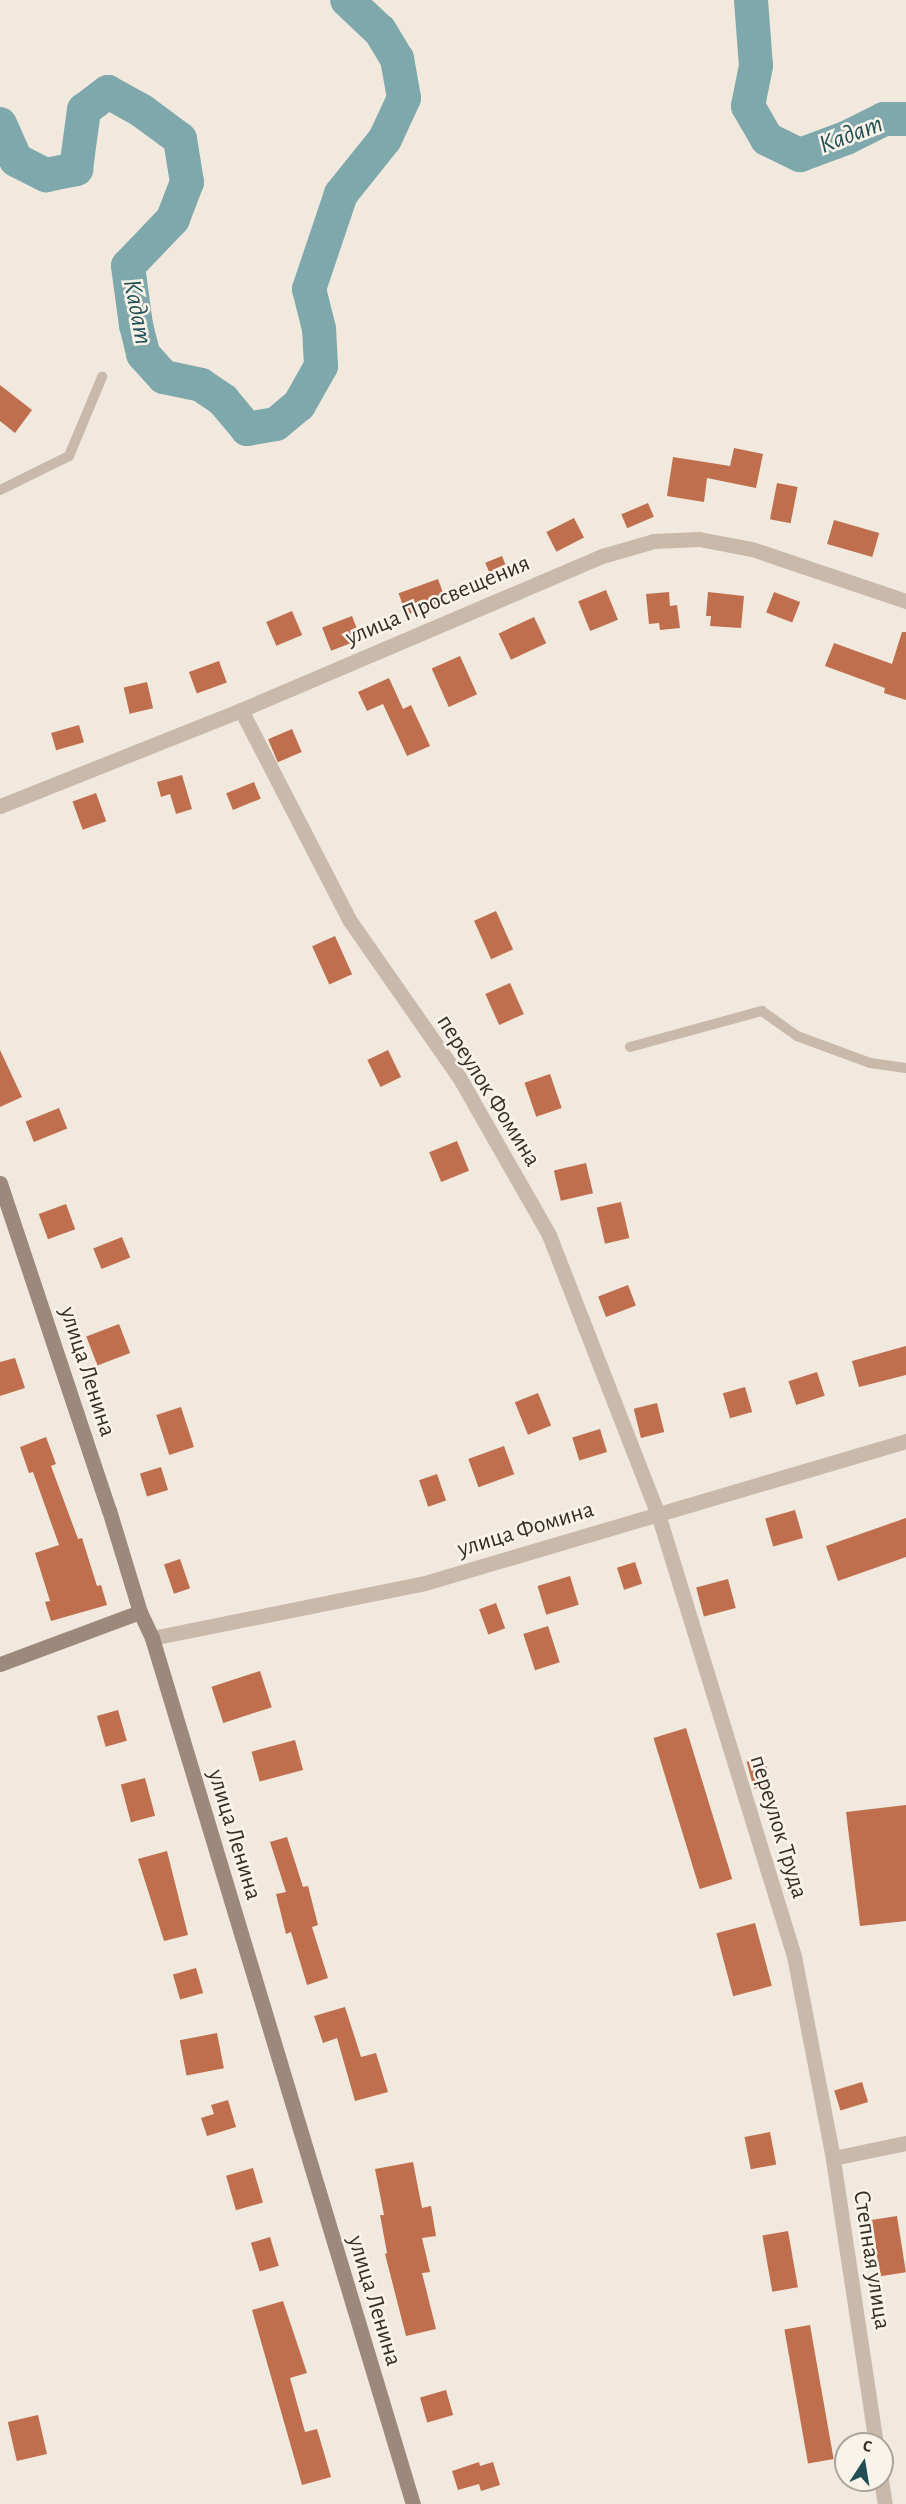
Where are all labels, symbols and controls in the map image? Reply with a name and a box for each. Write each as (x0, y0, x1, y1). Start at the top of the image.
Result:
water label: Кадат (815, 109, 887, 161)
water label: Кадат (115, 277, 159, 347)
street label: улица Просвещения (342, 549, 534, 653)
street label: переулок Фомина (430, 1010, 546, 1172)
street label: улица Ленина (52, 1303, 122, 1441)
street label: улица Фомина (454, 1496, 598, 1564)
street label: переулок Труда (743, 1752, 813, 1902)
street label: улица Ленина (201, 1766, 267, 1904)
street label: Степная улица (846, 2188, 896, 2332)
street label: улица Ленина (341, 2232, 407, 2370)
north arrow (834, 2432, 894, 2492)
text: С (861, 2438, 873, 2455)

